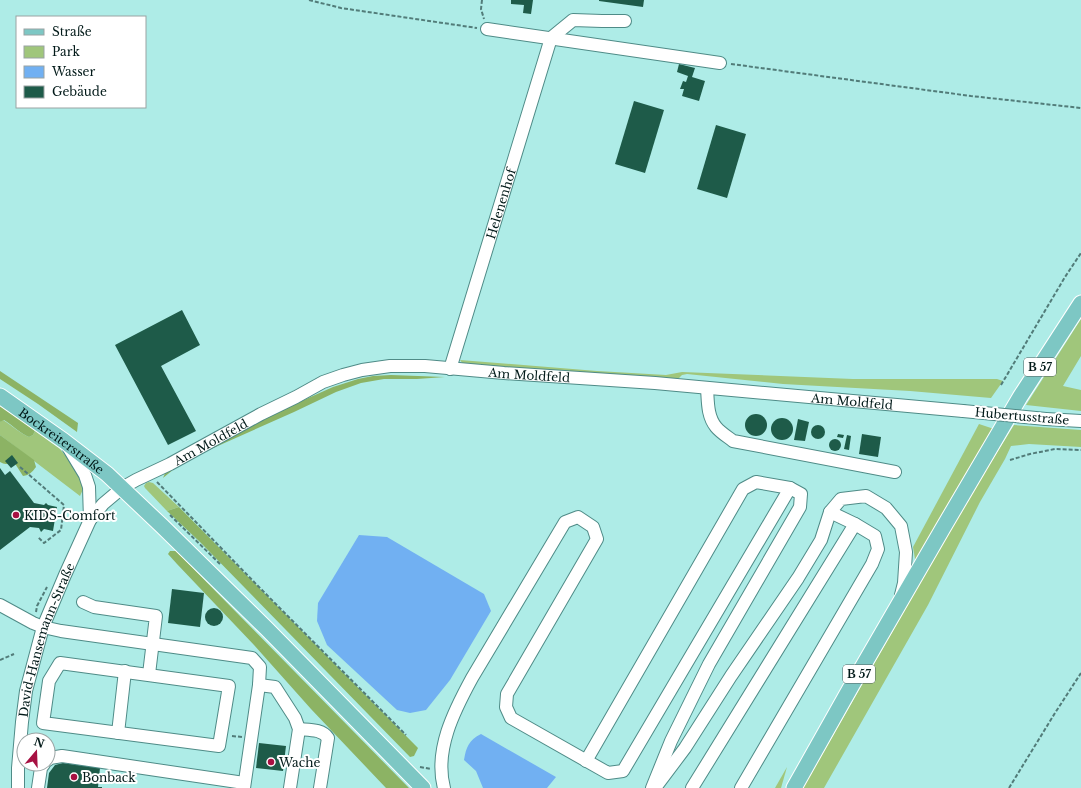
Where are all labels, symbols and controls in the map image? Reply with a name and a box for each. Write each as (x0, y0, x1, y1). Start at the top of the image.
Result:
legend (16, 16, 146, 108)
text: Straße (52, 24, 92, 39)
text: Park (52, 44, 80, 59)
text: Wasser (51, 64, 95, 79)
text: Gebäude (52, 84, 107, 99)
street label: Helenenhof (483, 164, 519, 241)
road number: B 57 (1024, 358, 1056, 376)
street label: Am Moldfeld (487, 364, 571, 385)
street label: Am Moldfeld (810, 390, 894, 412)
street label: Bockreiterstraße (16, 404, 107, 477)
street label: Hubertusstraße (974, 404, 1070, 428)
street label: Am Moldfeld (170, 415, 250, 468)
place label: KIDS-Comfort (24, 508, 116, 523)
marker: KIDS-Comfort (11, 510, 21, 520)
street label: David-Hansemann-Straße (15, 560, 77, 718)
road number: B 57 (843, 665, 875, 683)
north arrow (16, 732, 56, 772)
text: N (32, 734, 47, 751)
place label: Wache (278, 755, 320, 770)
marker: Wache (266, 757, 276, 767)
place label: Bonback (82, 770, 136, 785)
marker: Bonback (69, 772, 79, 782)

